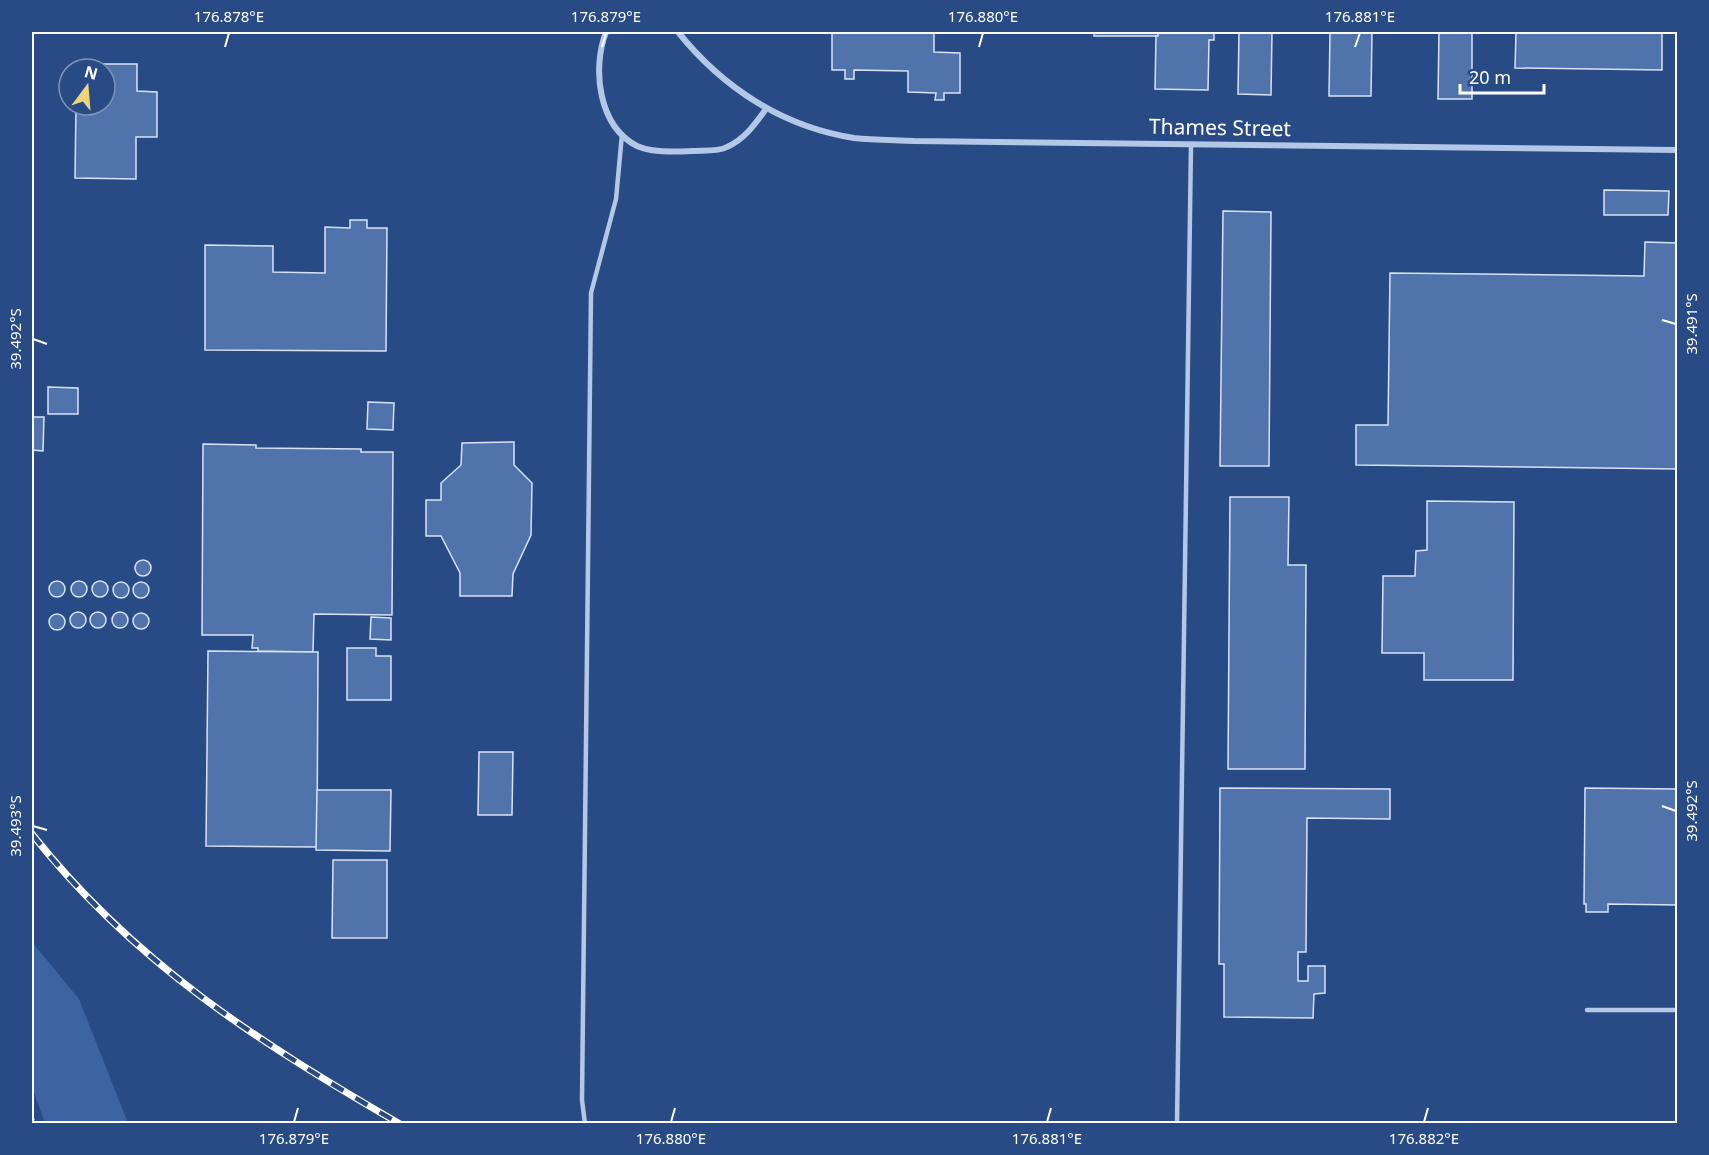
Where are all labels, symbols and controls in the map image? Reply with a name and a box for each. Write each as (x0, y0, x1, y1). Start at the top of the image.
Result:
text: 176.878°E (194, 6, 264, 26)
text: 176.879°E (571, 6, 641, 26)
text: 176.880°E (948, 6, 1018, 26)
text: 176.881°E (1325, 6, 1395, 26)
north arrow (57, 57, 117, 117)
scale bar (1460, 57, 1544, 95)
text: N (82, 60, 100, 85)
text: 20 m (1469, 65, 1511, 89)
street label: Thames Street (1149, 112, 1292, 142)
text: 39.491°S (1681, 293, 1701, 355)
text: 39.492°S (5, 308, 25, 370)
text: 39.492°S (1681, 780, 1701, 842)
text: 39.493°S (5, 795, 25, 857)
text: 176.879°E (259, 1128, 329, 1148)
text: 176.880°E (636, 1128, 706, 1148)
text: 176.881°E (1012, 1128, 1082, 1148)
text: 176.882°E (1389, 1128, 1459, 1148)

